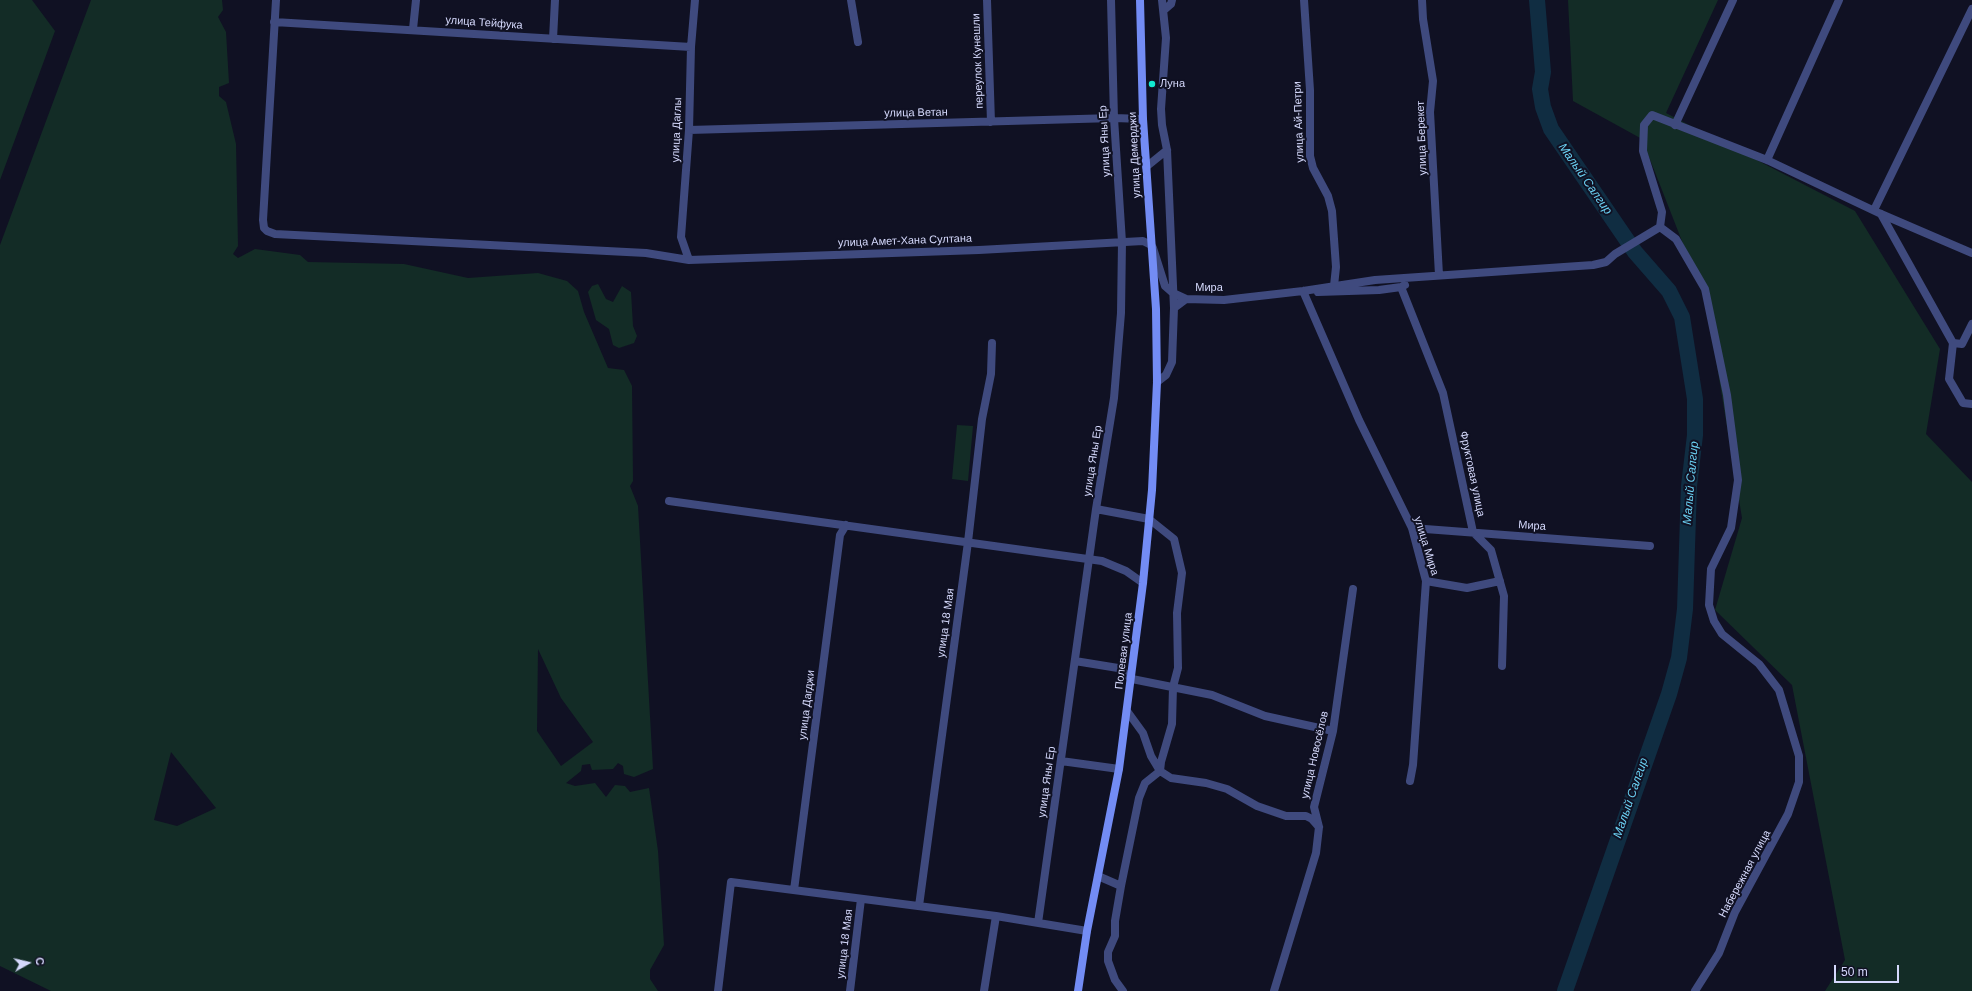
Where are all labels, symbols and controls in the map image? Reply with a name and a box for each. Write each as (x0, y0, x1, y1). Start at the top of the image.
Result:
street label: переулок Кунешли (970, 13, 986, 109)
street label: улица Тейфука (445, 14, 523, 32)
place label: Луна (1160, 77, 1185, 91)
marker: Луна (1147, 79, 1157, 89)
street label: улица Ай-Петри (1291, 81, 1307, 163)
street label: улица Даглы (669, 97, 685, 163)
street label: улица Берекет (1414, 100, 1430, 176)
street label: улица Яны Ер (1097, 105, 1113, 177)
street label: улица Ветан (884, 106, 948, 120)
street label: улица Демерджи (1126, 112, 1144, 198)
water label: Малый Салгир (1555, 141, 1615, 217)
street label: улица Амет-Хана Султана (838, 232, 972, 250)
street label: Мира (1195, 281, 1223, 295)
street label: улица Яны Ер (1081, 425, 1105, 497)
street label: Фруктовая улица (1457, 430, 1487, 518)
water label: Малый Салгир (1680, 441, 1702, 525)
street label: улица Мира (1411, 515, 1441, 577)
street label: Мира (1518, 518, 1546, 534)
street label: улица 18 Мая (935, 587, 957, 659)
street label: Полевая улица (1113, 612, 1135, 690)
street label: улица Дагджи (796, 669, 818, 741)
street label: улица Новосёлов (1299, 710, 1331, 800)
street label: улица Яны Ер (1035, 746, 1059, 818)
water label: Малый Салгир (1611, 756, 1651, 840)
street label: Набережная улица (1716, 828, 1774, 920)
street label: улица 18 Мая (834, 908, 856, 980)
north arrow (8, 943, 48, 983)
text: С (33, 957, 46, 966)
scale bar (1836, 957, 1901, 983)
text: 50 m (1841, 965, 1868, 979)

